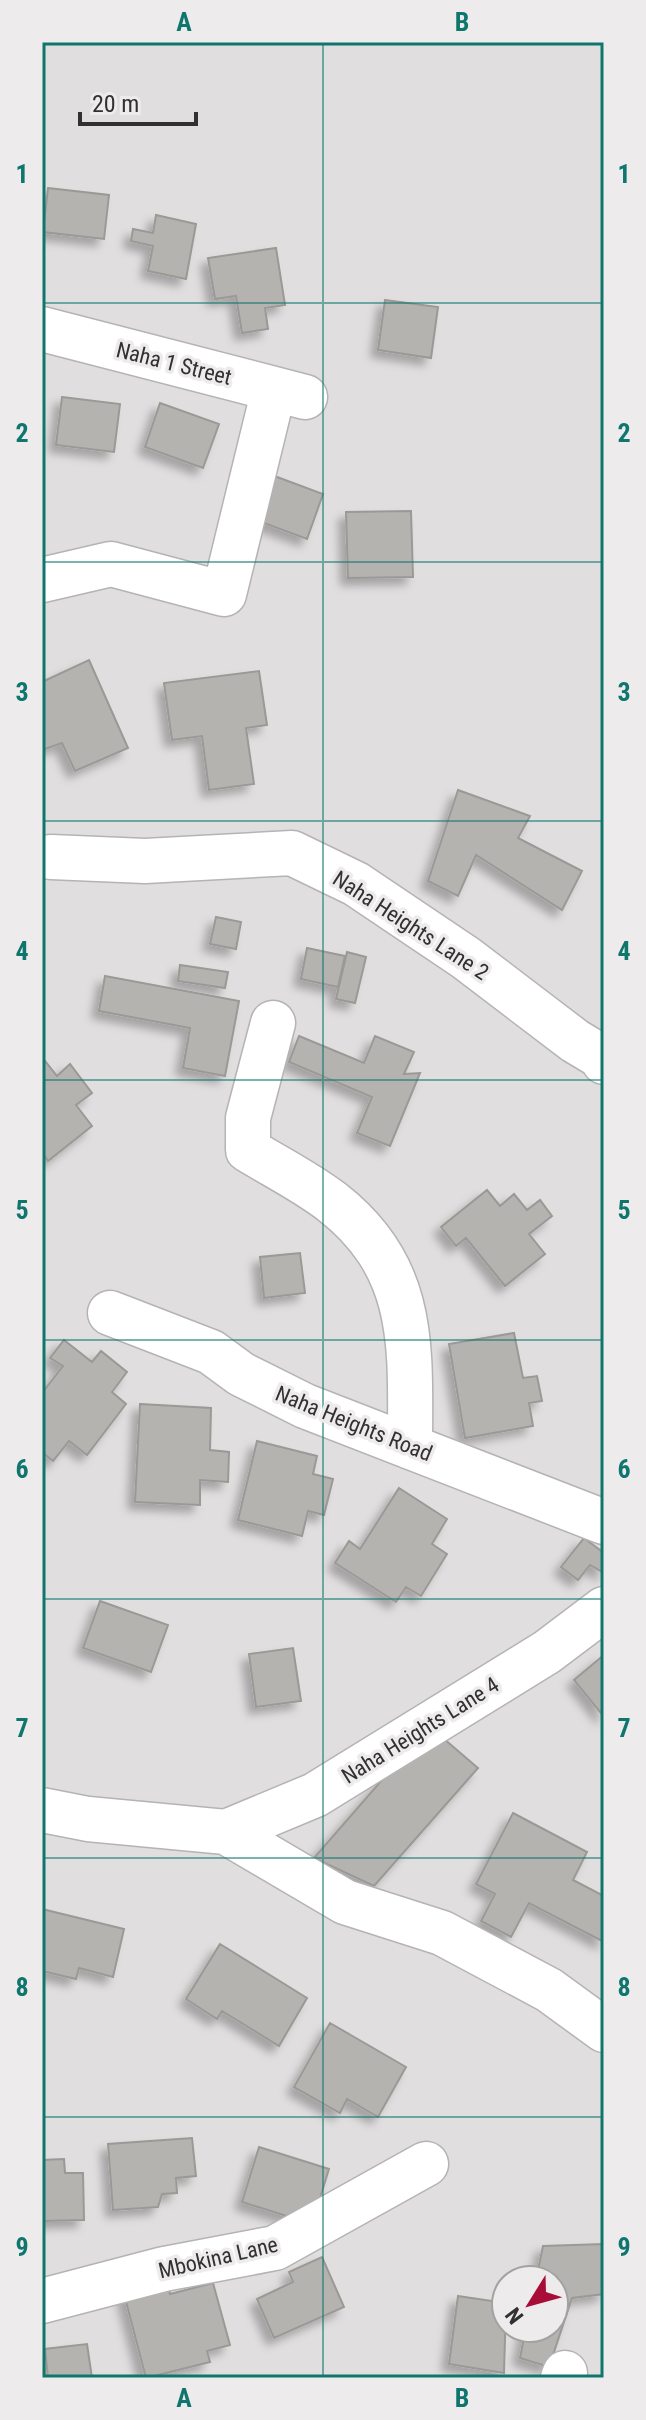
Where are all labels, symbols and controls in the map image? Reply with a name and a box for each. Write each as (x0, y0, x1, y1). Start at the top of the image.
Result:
text: A (176, 7, 192, 37)
text: B (455, 7, 469, 37)
scale bar (80, 76, 196, 126)
text: 20 m (92, 90, 139, 118)
text: 1 (15, 159, 29, 189)
text: 1 (617, 159, 631, 189)
street label: Naha 1 Street (114, 337, 234, 390)
text: 2 (15, 418, 29, 448)
text: 2 (617, 418, 631, 448)
text: 3 (15, 677, 29, 707)
text: 3 (617, 677, 631, 707)
street label: Naha Heights Lane 2 (328, 866, 493, 985)
text: 4 (15, 936, 29, 966)
text: 4 (617, 936, 631, 966)
text: 5 (15, 1195, 29, 1225)
text: 5 (617, 1195, 631, 1225)
street label: Naha Heights Road (272, 1381, 436, 1466)
text: 6 (15, 1454, 29, 1484)
text: 6 (617, 1454, 631, 1484)
street label: Naha Heights Lane 4 (337, 1672, 503, 1789)
text: 7 (15, 1713, 29, 1743)
text: 7 (617, 1713, 631, 1743)
text: 8 (15, 1972, 29, 2002)
text: 8 (617, 1972, 631, 2002)
text: 9 (15, 2232, 29, 2262)
street label: Mbokina Lane (156, 2232, 280, 2283)
text: 9 (617, 2232, 631, 2262)
north arrow (490, 2264, 570, 2344)
text: N (500, 2303, 528, 2329)
text: A (176, 2383, 192, 2413)
text: B (455, 2383, 469, 2413)

